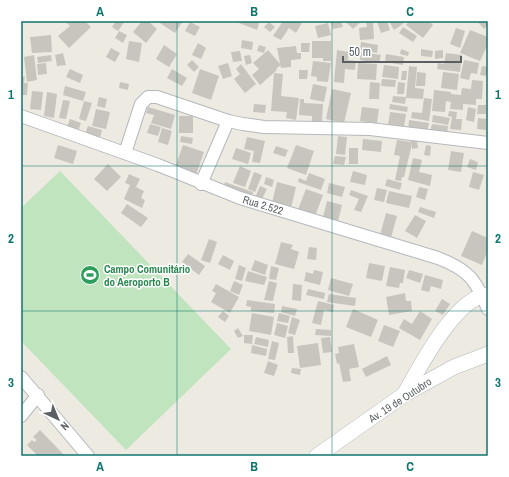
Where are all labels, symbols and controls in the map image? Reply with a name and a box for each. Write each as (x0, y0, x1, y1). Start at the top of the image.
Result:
text: A (96, 3, 104, 20)
text: B (250, 3, 258, 20)
text: C (406, 3, 414, 20)
scale bar (343, 38, 461, 64)
text: 50 m (349, 44, 371, 60)
text: 1 (8, 86, 14, 103)
text: 1 (495, 86, 501, 103)
street label: Rua 2.522 (241, 192, 285, 218)
text: 2 (8, 230, 14, 247)
text: 2 (495, 230, 501, 247)
place label: Campo Comunitário do Aeroporto B (104, 262, 191, 289)
sports icon: Campo Comunitário do Aeroporto B (79, 264, 101, 286)
text: 3 (8, 374, 14, 391)
street label: Av. 19 de Outubro (365, 374, 434, 426)
text: 3 (495, 374, 501, 391)
north arrow (38, 399, 78, 439)
text: N (58, 419, 72, 433)
text: A (96, 458, 104, 475)
text: B (250, 458, 258, 475)
text: C (406, 458, 414, 475)

